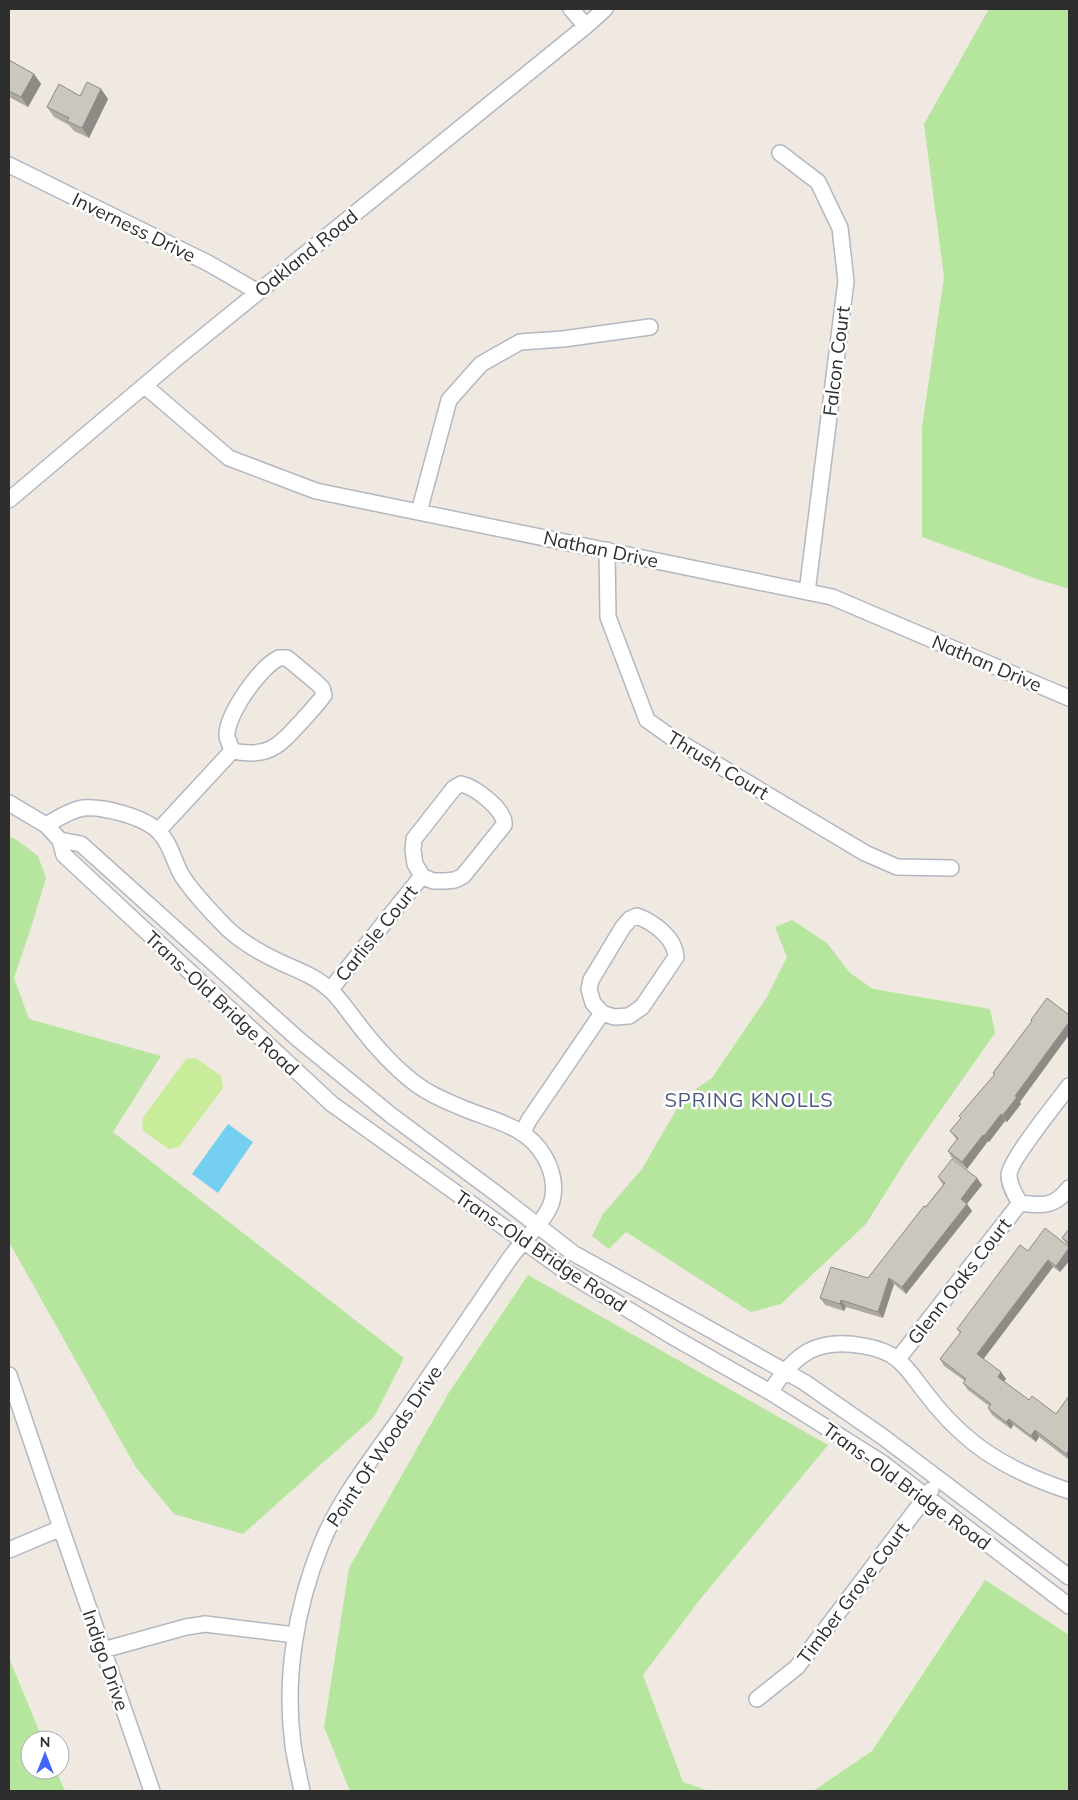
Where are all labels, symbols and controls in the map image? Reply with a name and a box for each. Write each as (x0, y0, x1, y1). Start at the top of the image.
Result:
street label: Inverness Drive (68, 187, 200, 267)
street label: Oakland Road (250, 204, 362, 302)
street label: Falcon Court (817, 304, 855, 417)
street label: Nathan Drive (541, 525, 661, 573)
street label: Nathan Drive (929, 629, 1045, 697)
street label: Thrush Court (663, 725, 773, 805)
street label: Carlisle Court (330, 880, 423, 986)
street label: Trans-Old Bridge Road (140, 925, 304, 1081)
district label: SPRING KNOLLS (664, 1087, 834, 1112)
street label: Trans-Old Bridge Road (451, 1185, 631, 1317)
street label: Glenn Oaks Court (902, 1213, 1016, 1349)
street label: Point Of Woods Drive (321, 1361, 447, 1531)
street label: Trans-Old Bridge Road (818, 1417, 996, 1555)
street label: Timber Grove Court (792, 1517, 914, 1669)
street label: Indigo Drive (78, 1606, 134, 1714)
north arrow (20, 1730, 70, 1780)
text: N (40, 1733, 50, 1751)

